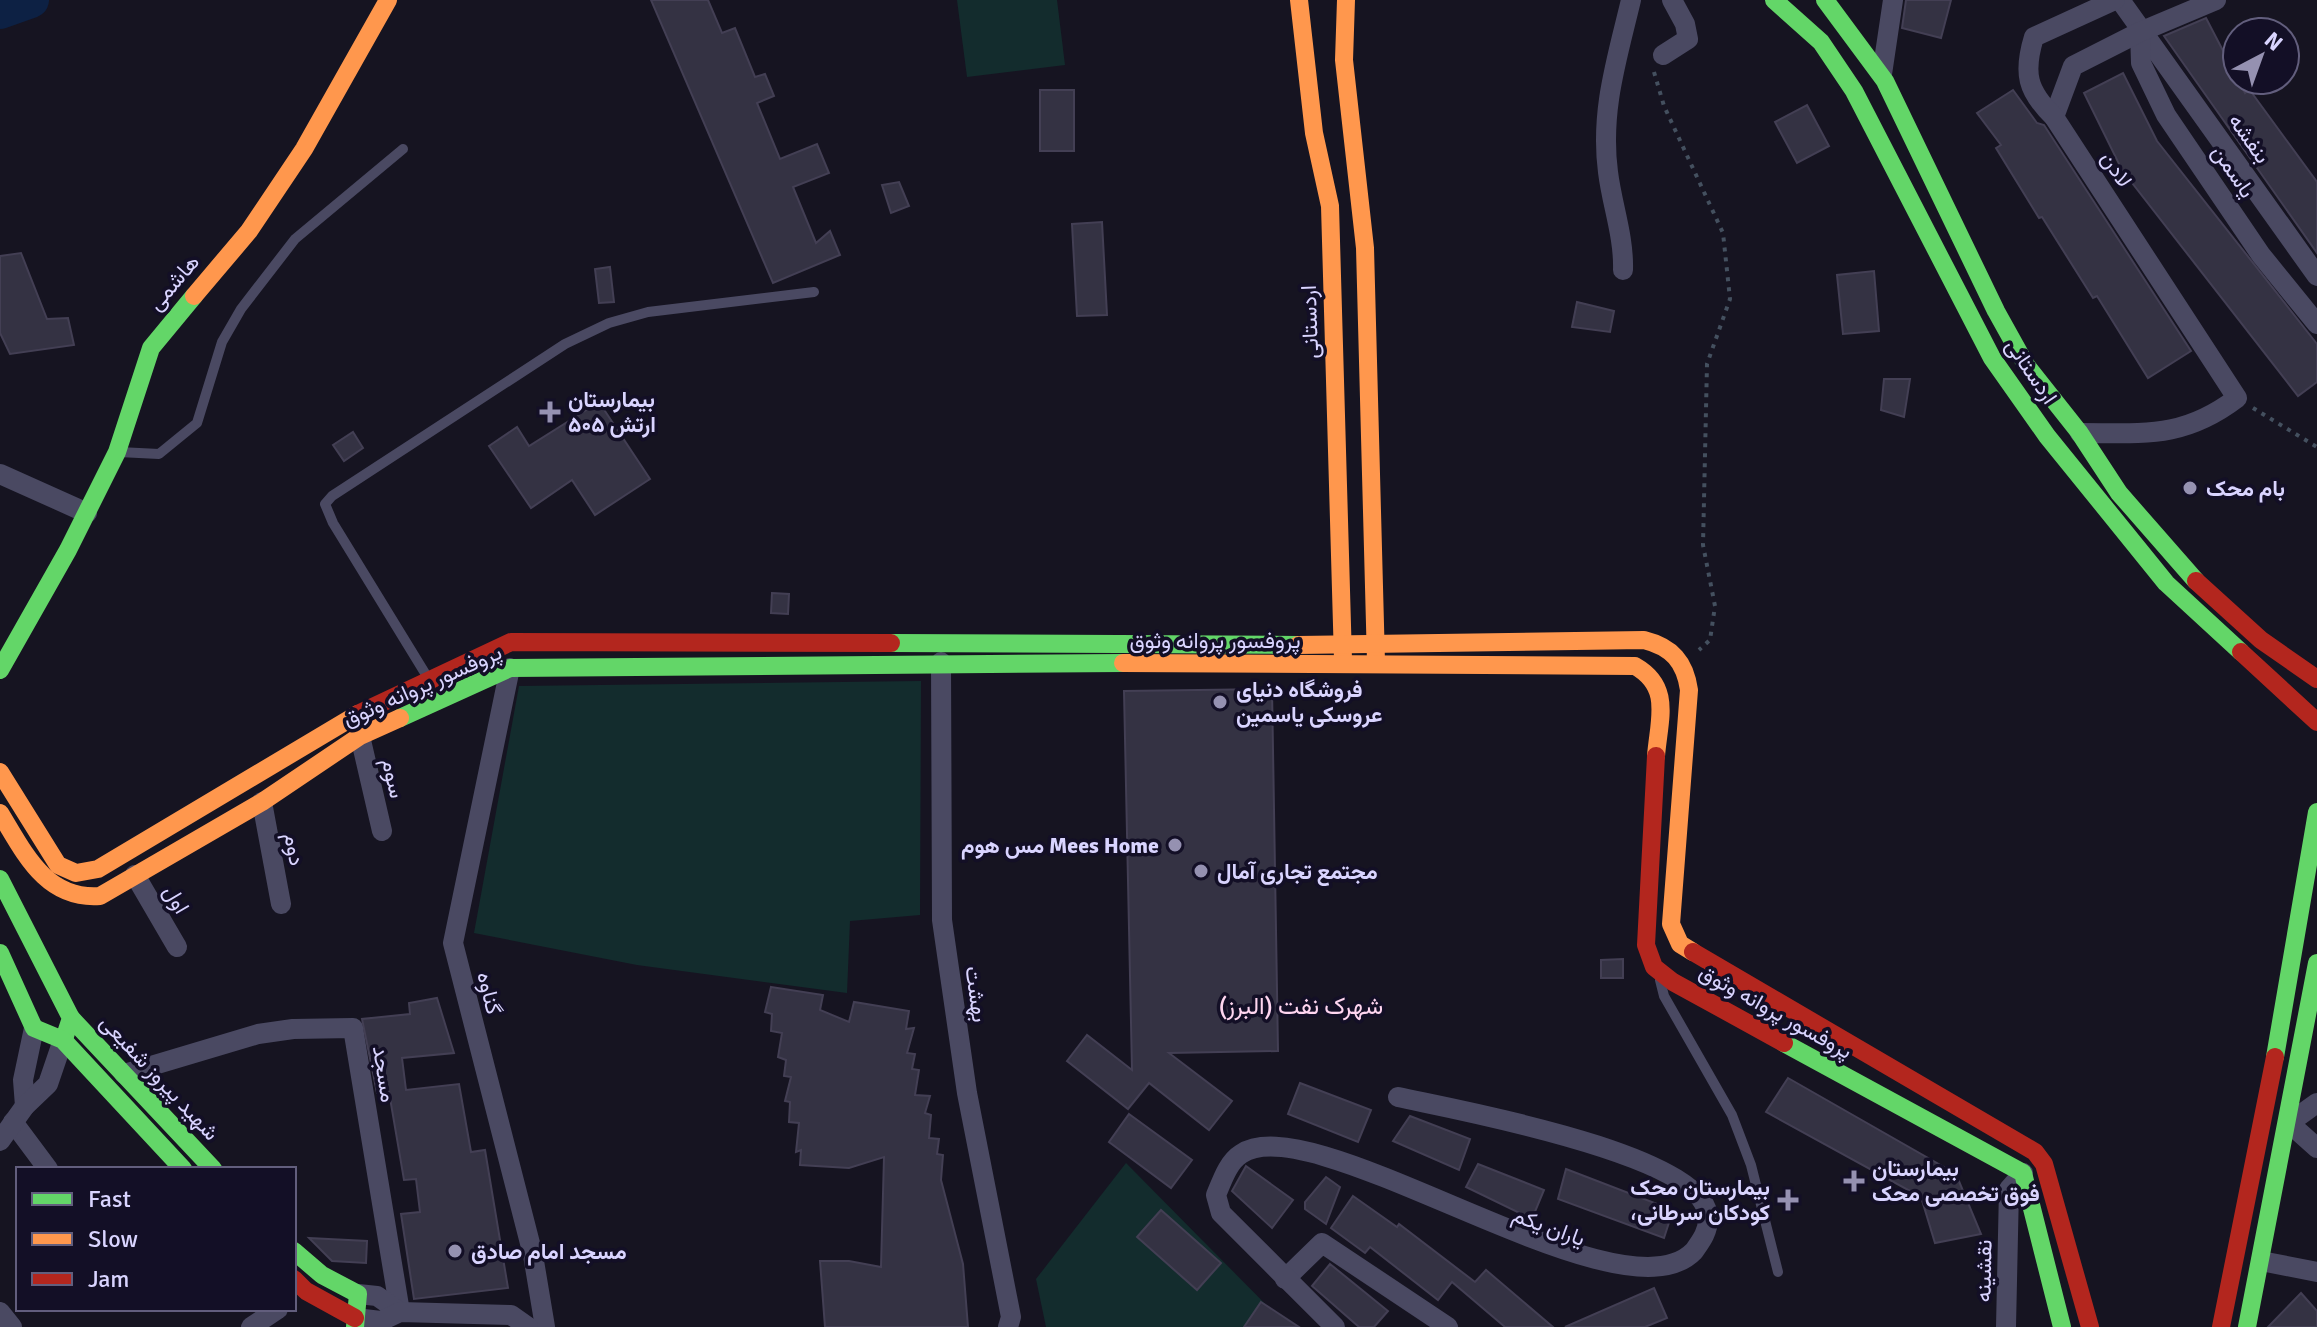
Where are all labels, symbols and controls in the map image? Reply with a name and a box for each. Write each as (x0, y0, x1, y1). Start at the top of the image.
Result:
north arrow (2221, 16, 2301, 96)
text: N (2259, 26, 2288, 56)
street label: بنفشه (2223, 108, 2276, 168)
street label: یاسمن (2206, 140, 2261, 203)
street label: لادن (2095, 146, 2138, 193)
street label: هاشمی (142, 249, 205, 316)
street label: اردستانی (1295, 285, 1324, 359)
street label: اردستانی (2000, 333, 2063, 409)
place label: بیمارستان ۵۰۵ ارتش (568, 386, 656, 438)
marker: بیمارستان ۵۰۵ ارتش (539, 401, 561, 423)
place label: بام محک (2206, 475, 2285, 503)
marker: بام محک (2181, 479, 2199, 497)
street label: پروفسور پروانه وثوق (1129, 627, 1301, 655)
street label: پروفسور پروانه وثوق (339, 638, 506, 733)
place label: فروشگاه دنیای عروسکی یاسمین (1236, 676, 1383, 728)
marker: فروشگاه دنیای عروسکی یاسمین (1211, 693, 1229, 711)
street label: سوم (375, 755, 411, 801)
street label: دوم (277, 830, 311, 868)
place label: مس هوم Mees Home (961, 832, 1159, 860)
marker: مس هوم Mees Home (1166, 836, 1184, 854)
place label: مجتمع تجاری آمال (1217, 858, 1378, 886)
marker: مجتمع تجاری آمال (1192, 862, 1210, 880)
street label: اول (158, 880, 195, 919)
street label: پروفسور پروانه وثوق (1694, 958, 1857, 1066)
street label: بهشت (959, 964, 994, 1024)
street label: گناوه (471, 969, 508, 1017)
district label: شهرک نفت (البرز) (1219, 991, 1383, 1021)
street label: شهید پیروز شفیعی (94, 1009, 225, 1147)
street label: مسجد (367, 1044, 402, 1104)
place label: بیمارستان فوق تخصصی محک (1872, 1155, 2040, 1207)
legend (16, 1167, 296, 1311)
marker: بیمارستان فوق تخصصی محک (1843, 1170, 1865, 1192)
place label: بیمارستان محک ،کودکان سرطانی (1630, 1174, 1770, 1226)
text: Fast (88, 1184, 131, 1214)
marker: بیمارستان محک ،کودکان سرطانی (1777, 1189, 1799, 1211)
street label: یاران یکم (1508, 1201, 1589, 1253)
text: Slow (88, 1224, 138, 1254)
place label: مسجد امام صادق (471, 1238, 627, 1266)
street label: نقشینه (1969, 1239, 1998, 1303)
marker: مسجد امام صادق (446, 1242, 464, 1260)
text: Jam (88, 1264, 129, 1294)

